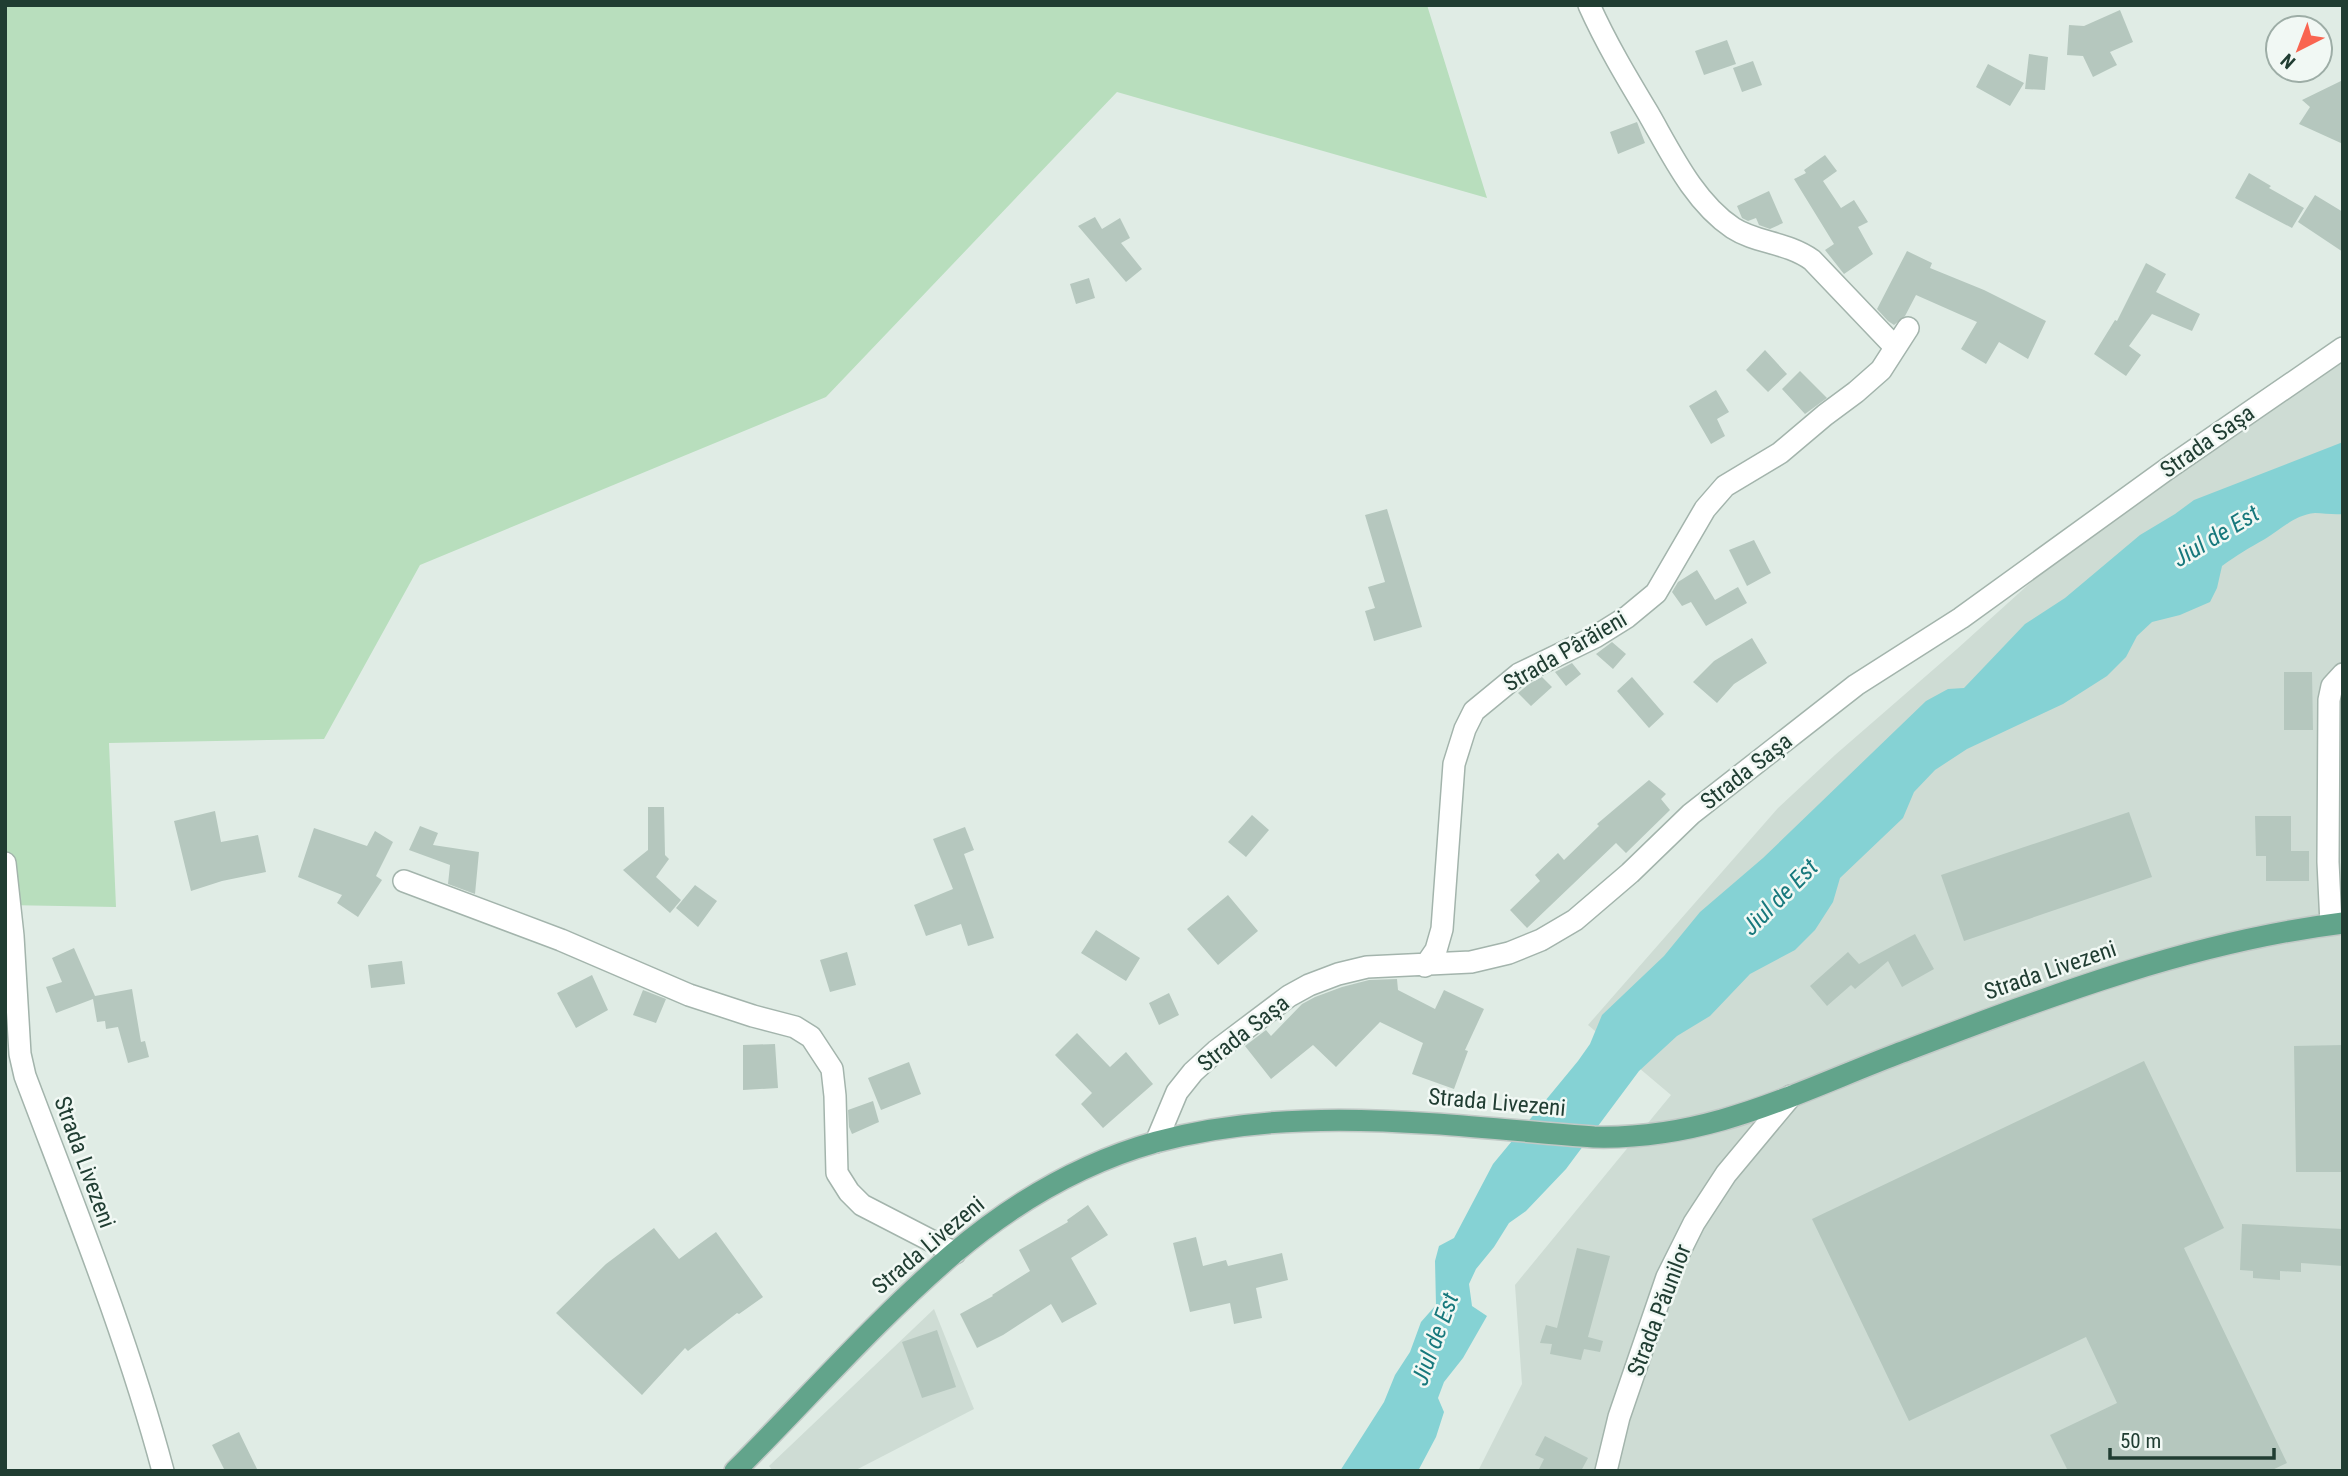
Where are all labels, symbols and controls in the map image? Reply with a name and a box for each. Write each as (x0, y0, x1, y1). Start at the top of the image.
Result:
north arrow (2264, 14, 2334, 84)
text: N (2276, 49, 2300, 74)
street label: Strada Saşa (2155, 399, 2259, 484)
water label: Jiul de Est (2168, 499, 2264, 573)
street label: Strada Pârăieni (1499, 605, 1632, 698)
street label: Strada Saşa (1695, 727, 1797, 815)
water label: Jiul de Est (1736, 853, 1824, 941)
street label: Strada Livezeni (1981, 935, 2120, 1006)
street label: Strada Saşa (1192, 989, 1294, 1077)
street label: Strada Livezeni (1427, 1083, 1567, 1122)
street label: Strada Livezeni (48, 1093, 121, 1232)
street label: Strada Livezeni (867, 1191, 990, 1300)
street label: Strada Păunilor (1622, 1240, 1697, 1380)
water label: Jiul de Est (1405, 1289, 1465, 1389)
scale bar (2110, 1416, 2274, 1460)
text: 50 m (2120, 1429, 2161, 1453)

